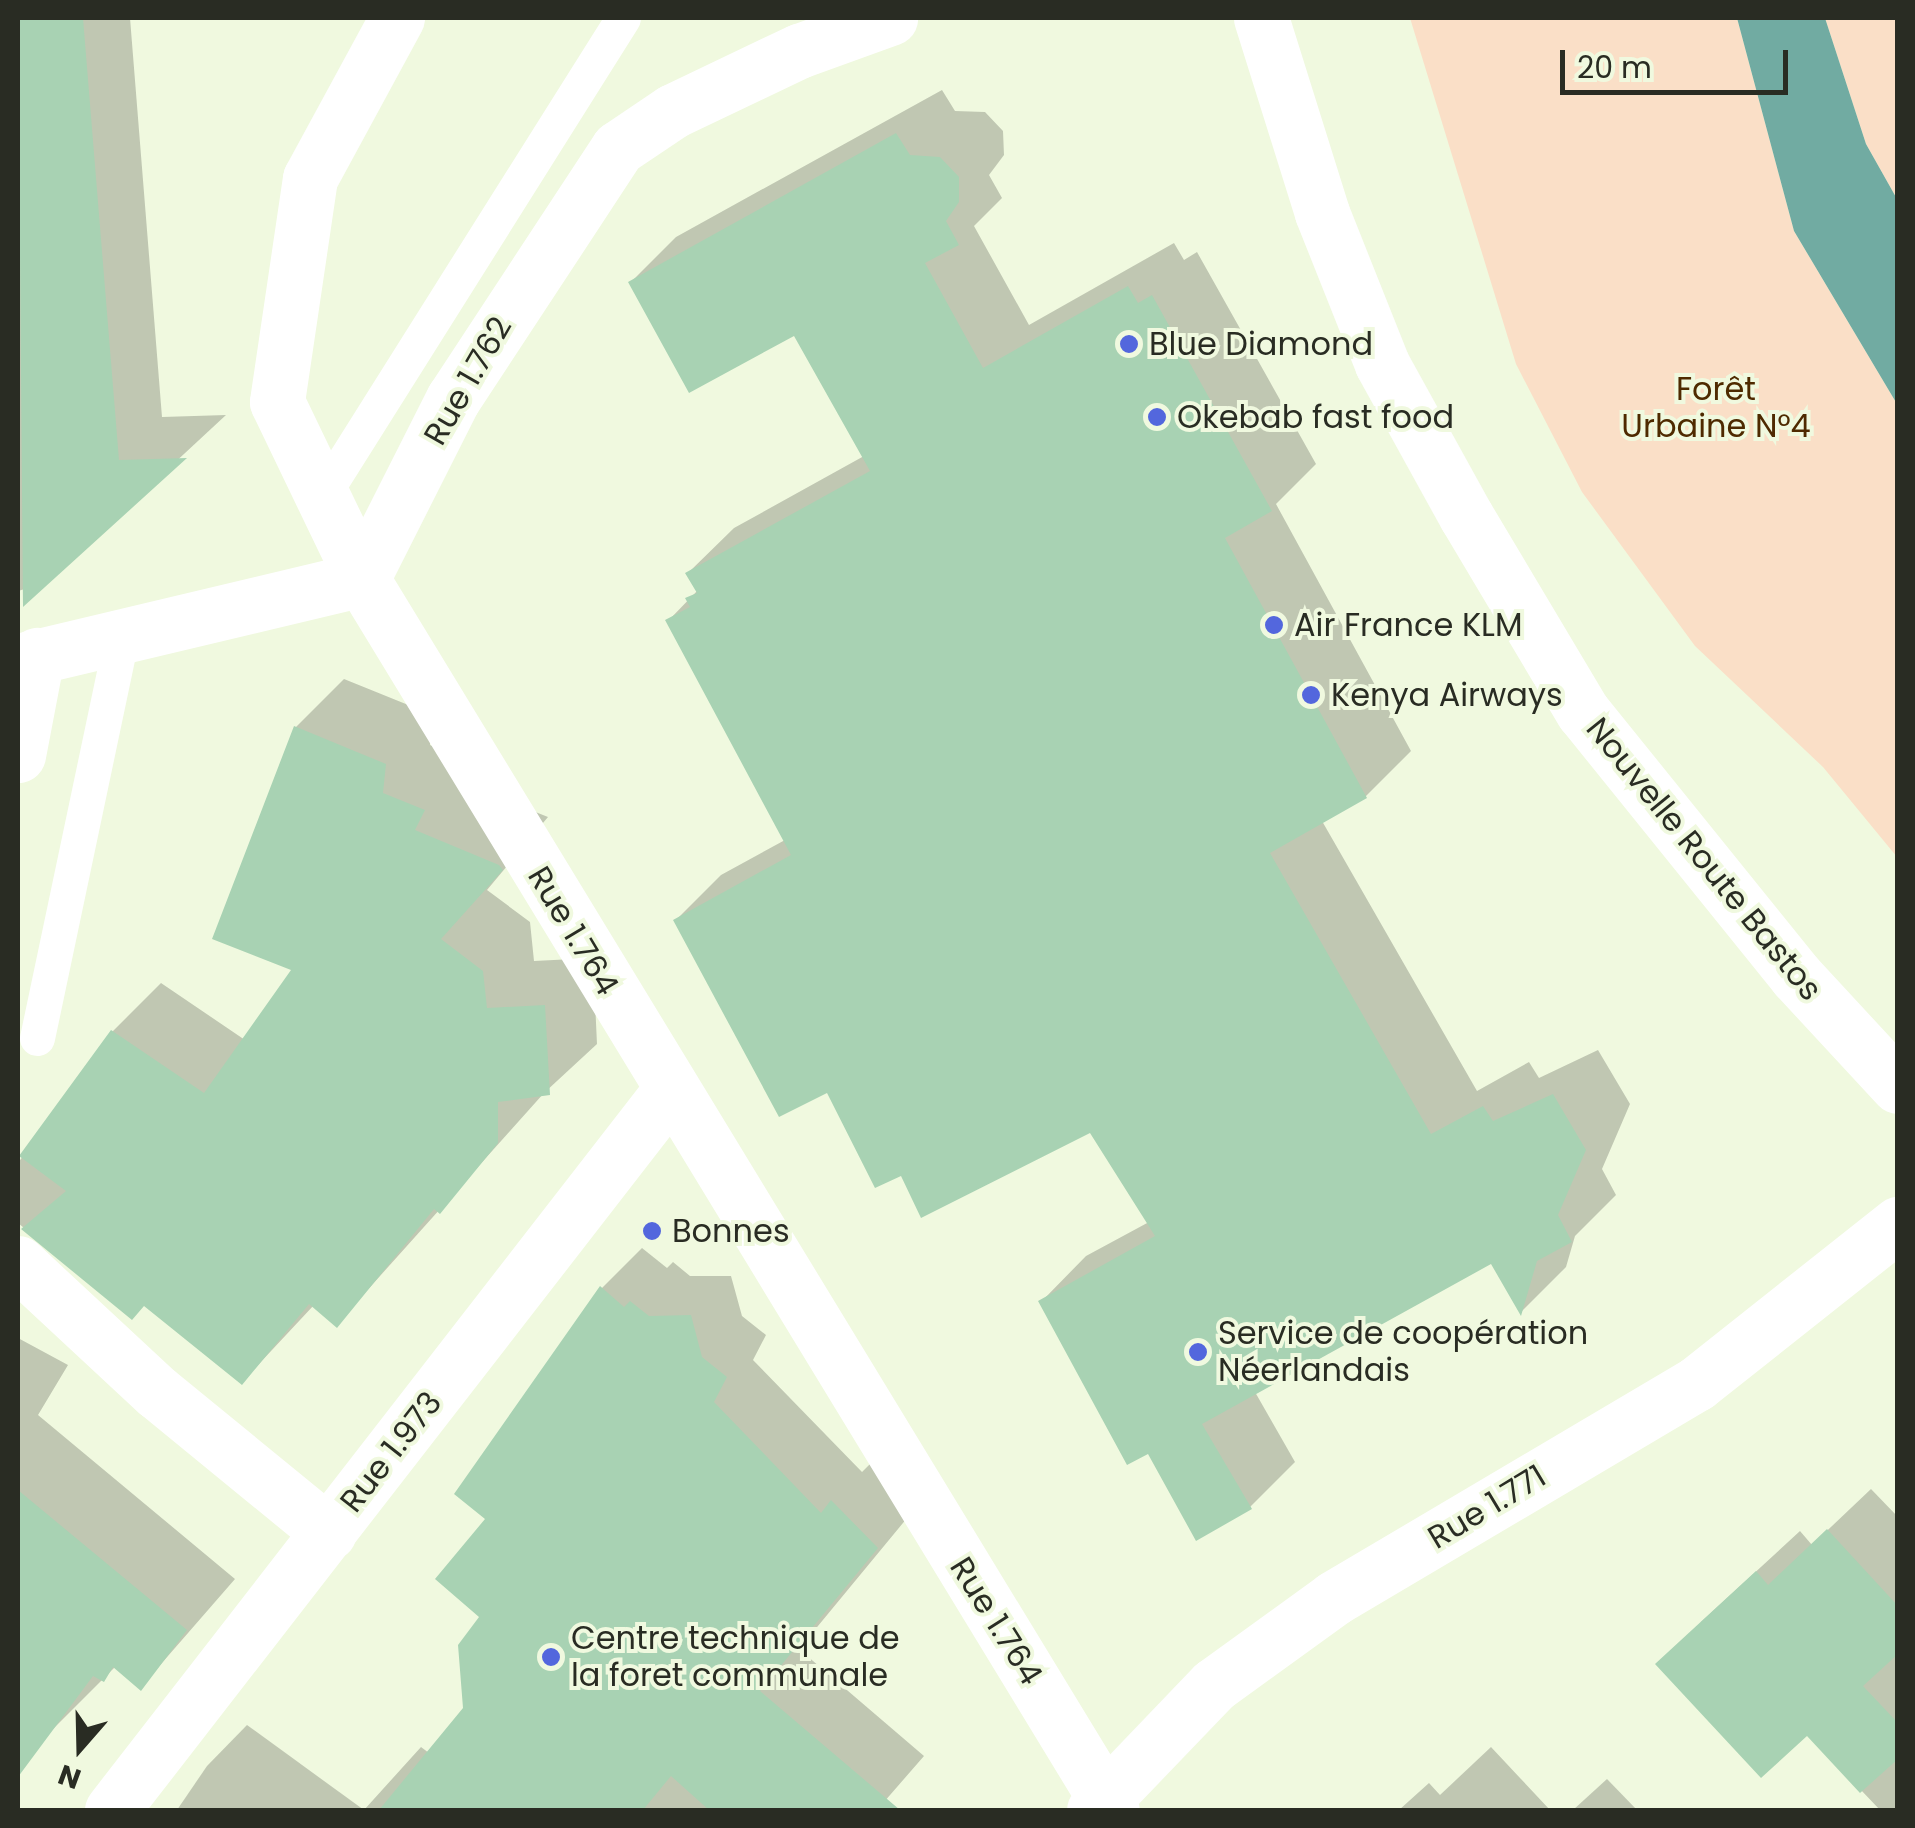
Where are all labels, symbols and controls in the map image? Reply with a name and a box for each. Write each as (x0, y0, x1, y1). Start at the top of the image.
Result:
scale bar (1565, 30, 1792, 92)
text: 20 m (1577, 46, 1652, 89)
street label: Rue 1.762 (416, 310, 520, 452)
place label: Blue Diamond (1149, 325, 1373, 363)
marker: Blue Diamond (1118, 333, 1140, 355)
park label: Forêt Urbaine N°4 (1621, 371, 1811, 446)
place label: Okebab fast food (1177, 398, 1454, 436)
marker: Okebab fast food (1146, 406, 1168, 428)
place label: Air France KLM (1294, 606, 1522, 644)
marker: Air France KLM (1263, 614, 1285, 636)
place label: Kenya Airways (1331, 676, 1563, 714)
marker: Kenya Airways (1300, 684, 1322, 706)
street label: Nouvelle Route Bastos (1578, 710, 1830, 1008)
street label: Rue 1.764 (520, 860, 626, 1002)
place label: Bonnes (672, 1212, 790, 1250)
marker: Bonnes (641, 1220, 663, 1242)
place label: Service de coopération Néerlandais (1218, 1315, 1588, 1390)
marker: Service de coopération Néerlandais (1187, 1341, 1209, 1363)
street label: Rue 1.973 (332, 1384, 450, 1520)
street label: Rue 1.771 (1421, 1457, 1553, 1557)
street label: Rue 1.764 (942, 1550, 1050, 1692)
place label: Centre technique de la foret communale (571, 1620, 900, 1695)
marker: Centre technique de la foret communale (540, 1646, 562, 1668)
north arrow (30, 1698, 130, 1798)
text: N (53, 1755, 86, 1799)

